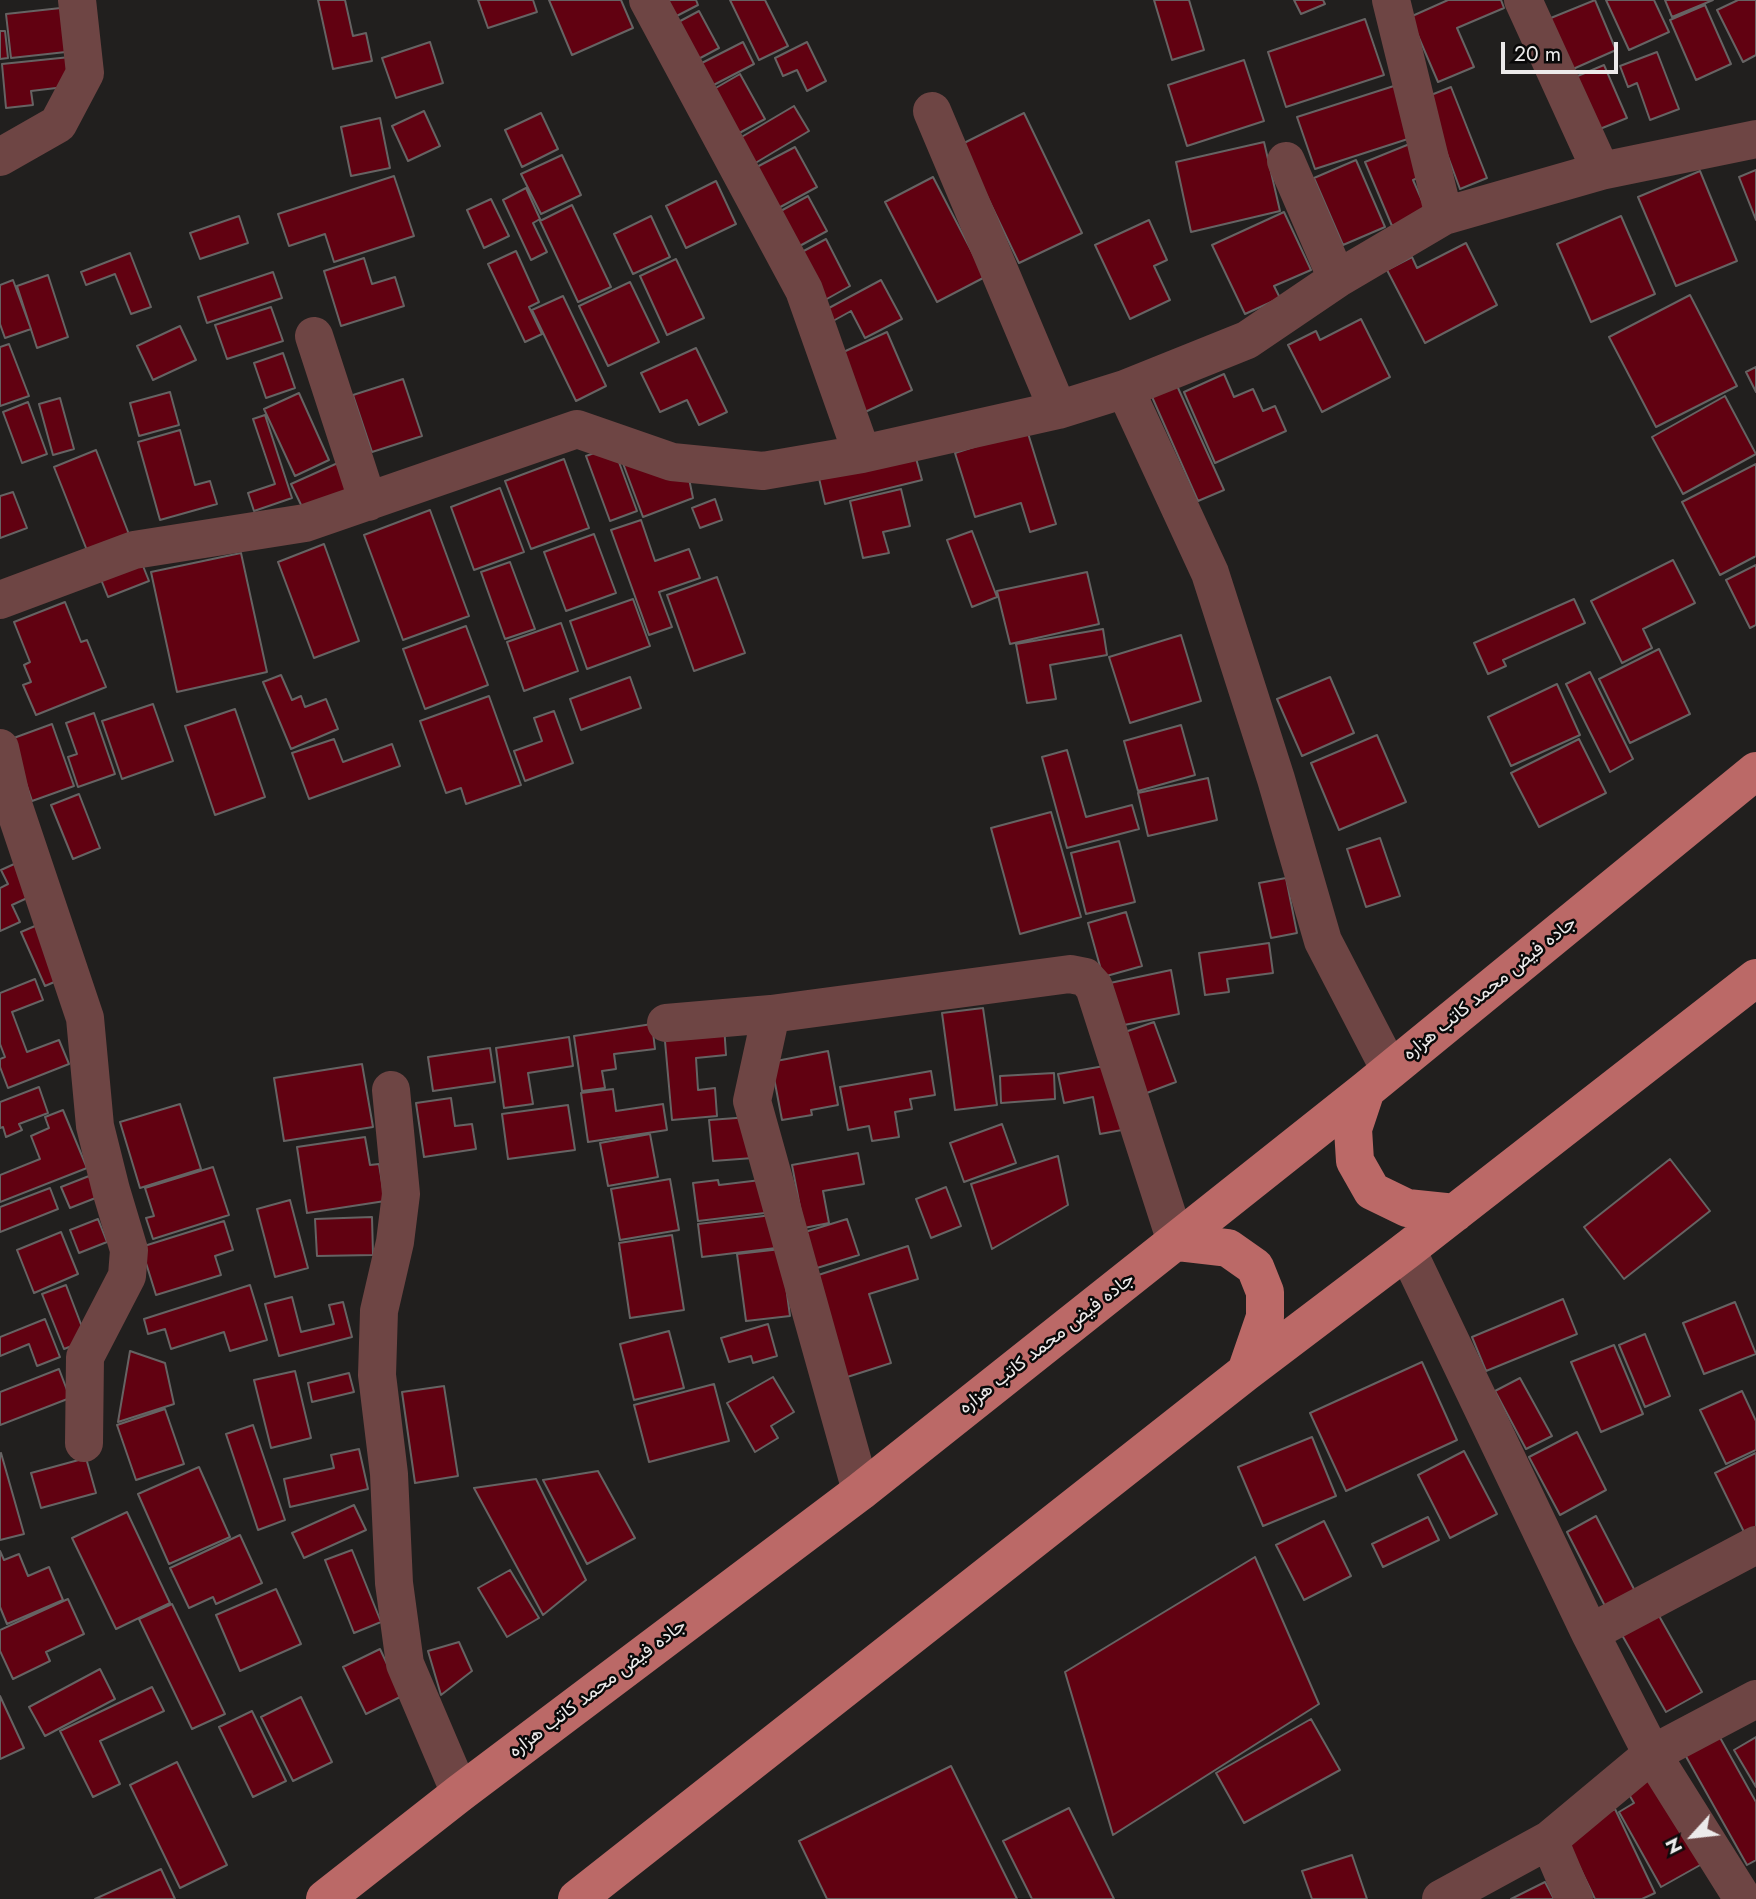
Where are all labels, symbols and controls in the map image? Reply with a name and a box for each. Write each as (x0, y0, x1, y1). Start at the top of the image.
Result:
scale bar (1504, 28, 1621, 72)
text: 20 m (1514, 39, 1561, 69)
street label: جاده فیض محمد کاتب هزاره (1399, 912, 1581, 1066)
street label: جاده فیض محمد کاتب هزاره (955, 1268, 1139, 1420)
street label: جاده فیض محمد کاتب هزاره (505, 1615, 691, 1763)
north arrow (1658, 1801, 1728, 1871)
text: N (1658, 1833, 1689, 1859)

